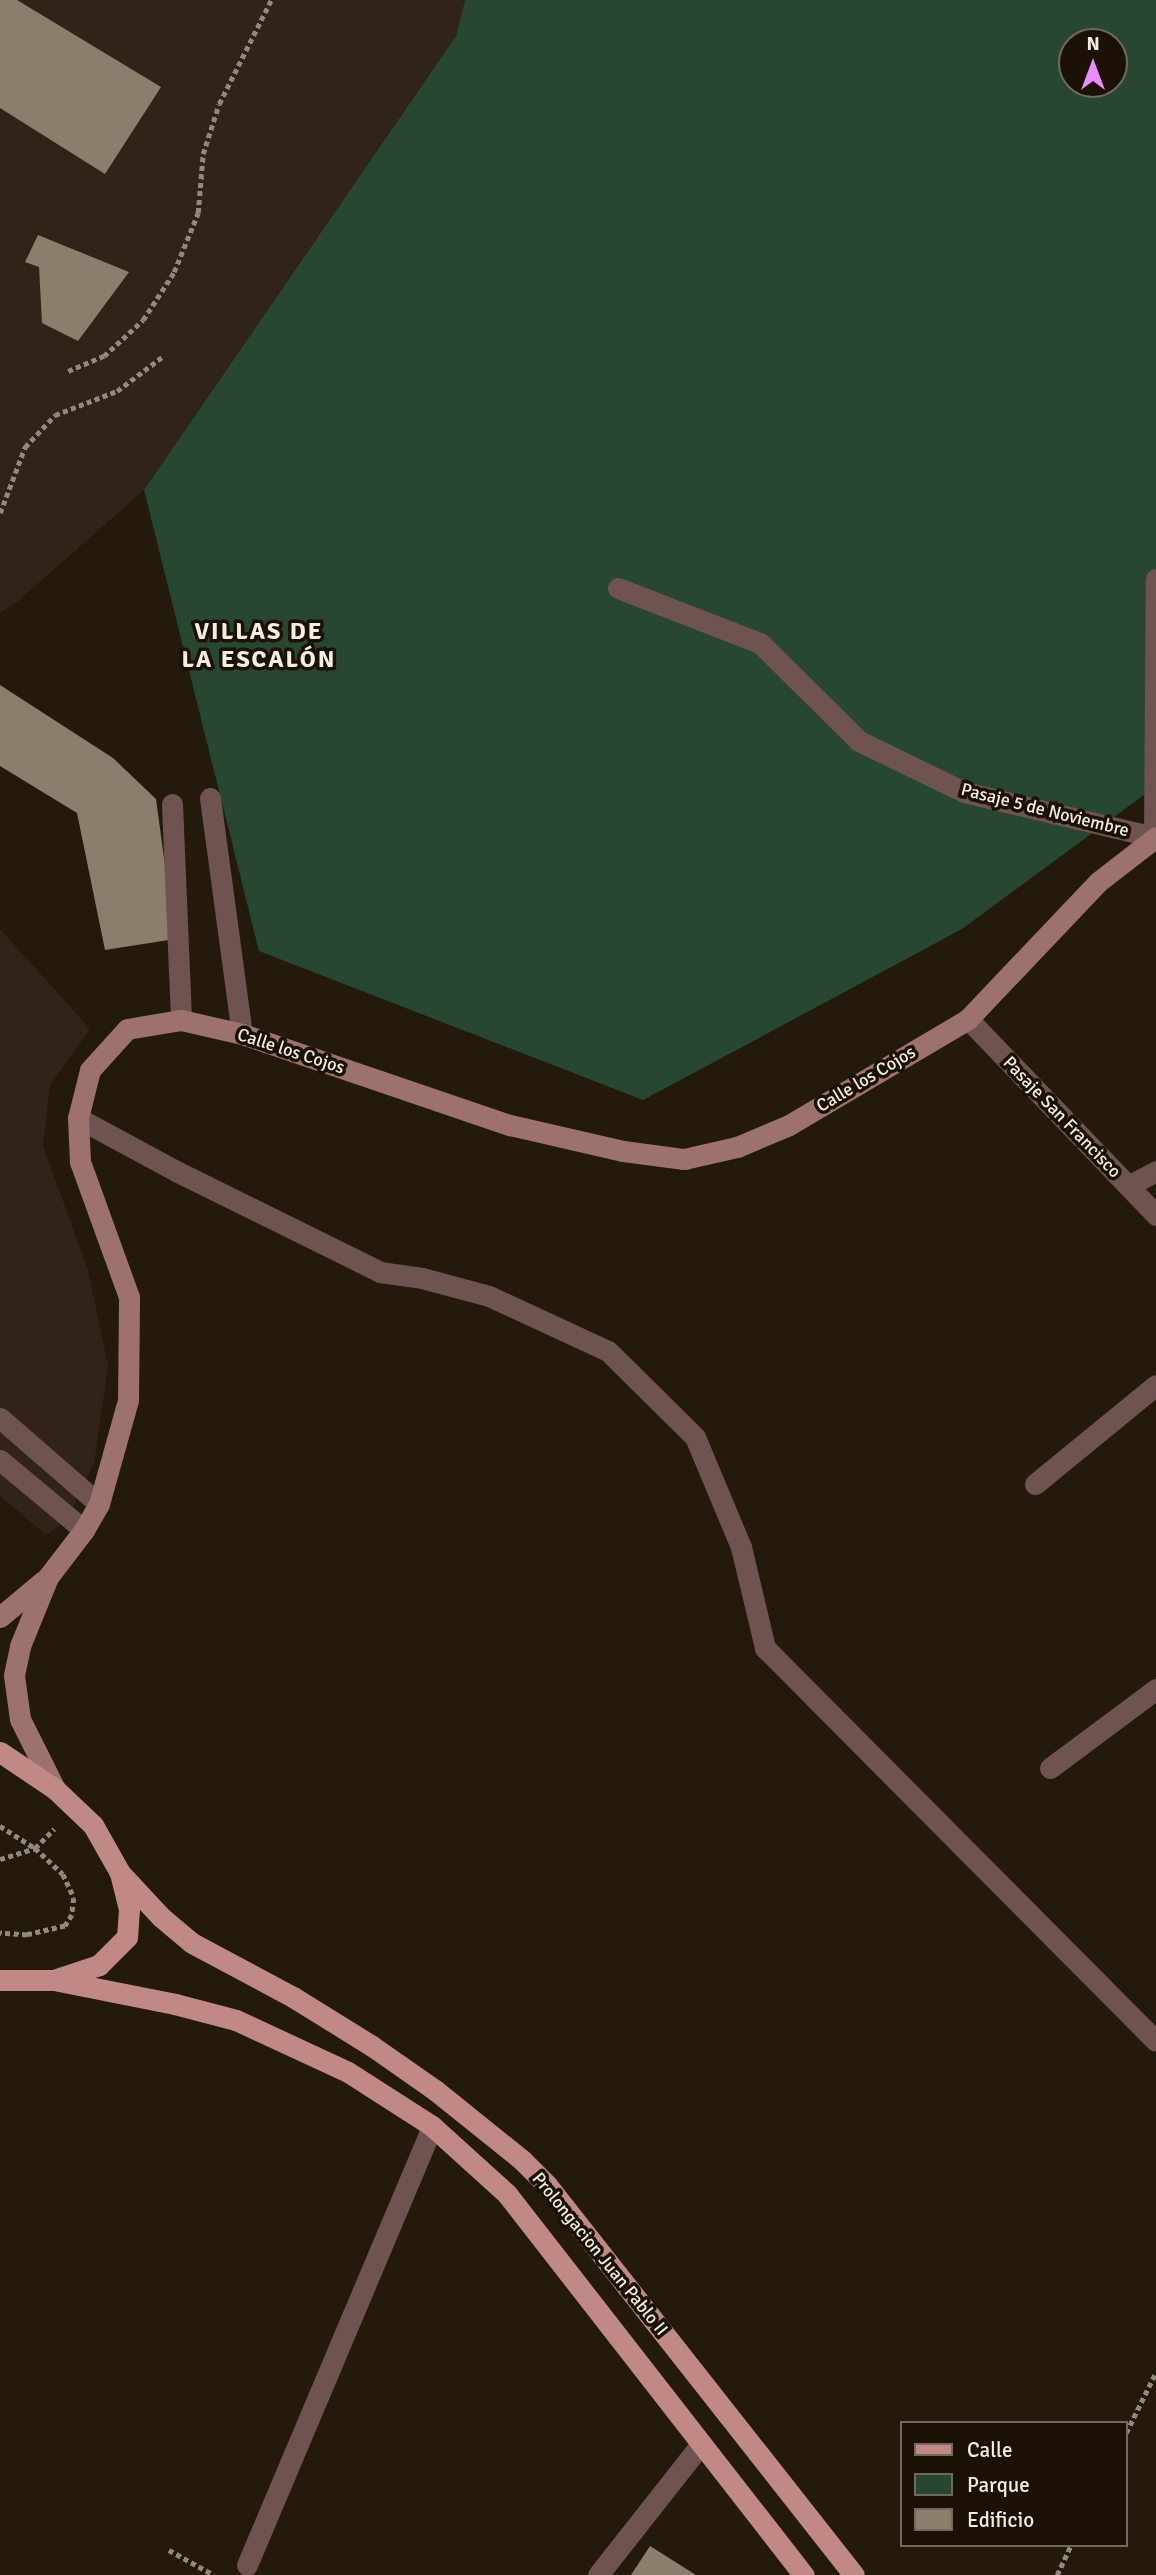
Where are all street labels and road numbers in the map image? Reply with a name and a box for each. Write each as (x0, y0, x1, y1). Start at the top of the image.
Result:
street label: Pasaje 5 de Noviembre (959, 779, 1131, 841)
street label: Calle los Cojos (235, 1023, 347, 1079)
street label: Calle los Cojos (813, 1041, 919, 1117)
street label: Pasaje San Francisco (999, 1052, 1125, 1182)
street label: Prolongacion Juan Pablo II (528, 2168, 672, 2340)

